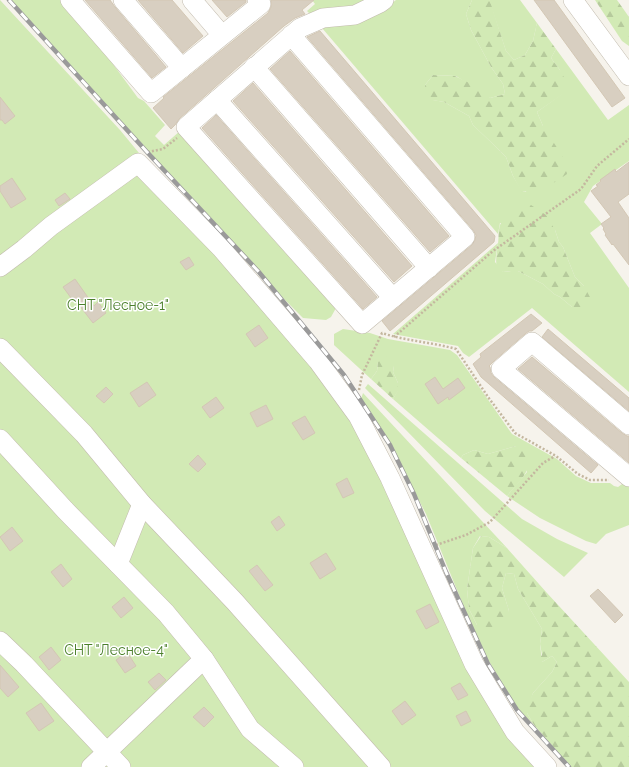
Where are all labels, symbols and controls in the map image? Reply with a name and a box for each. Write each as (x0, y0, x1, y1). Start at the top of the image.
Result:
park label: СНТ "Лесное-1" (67, 297, 169, 313)
park label: СНТ "Лесное-4" (64, 642, 168, 658)

